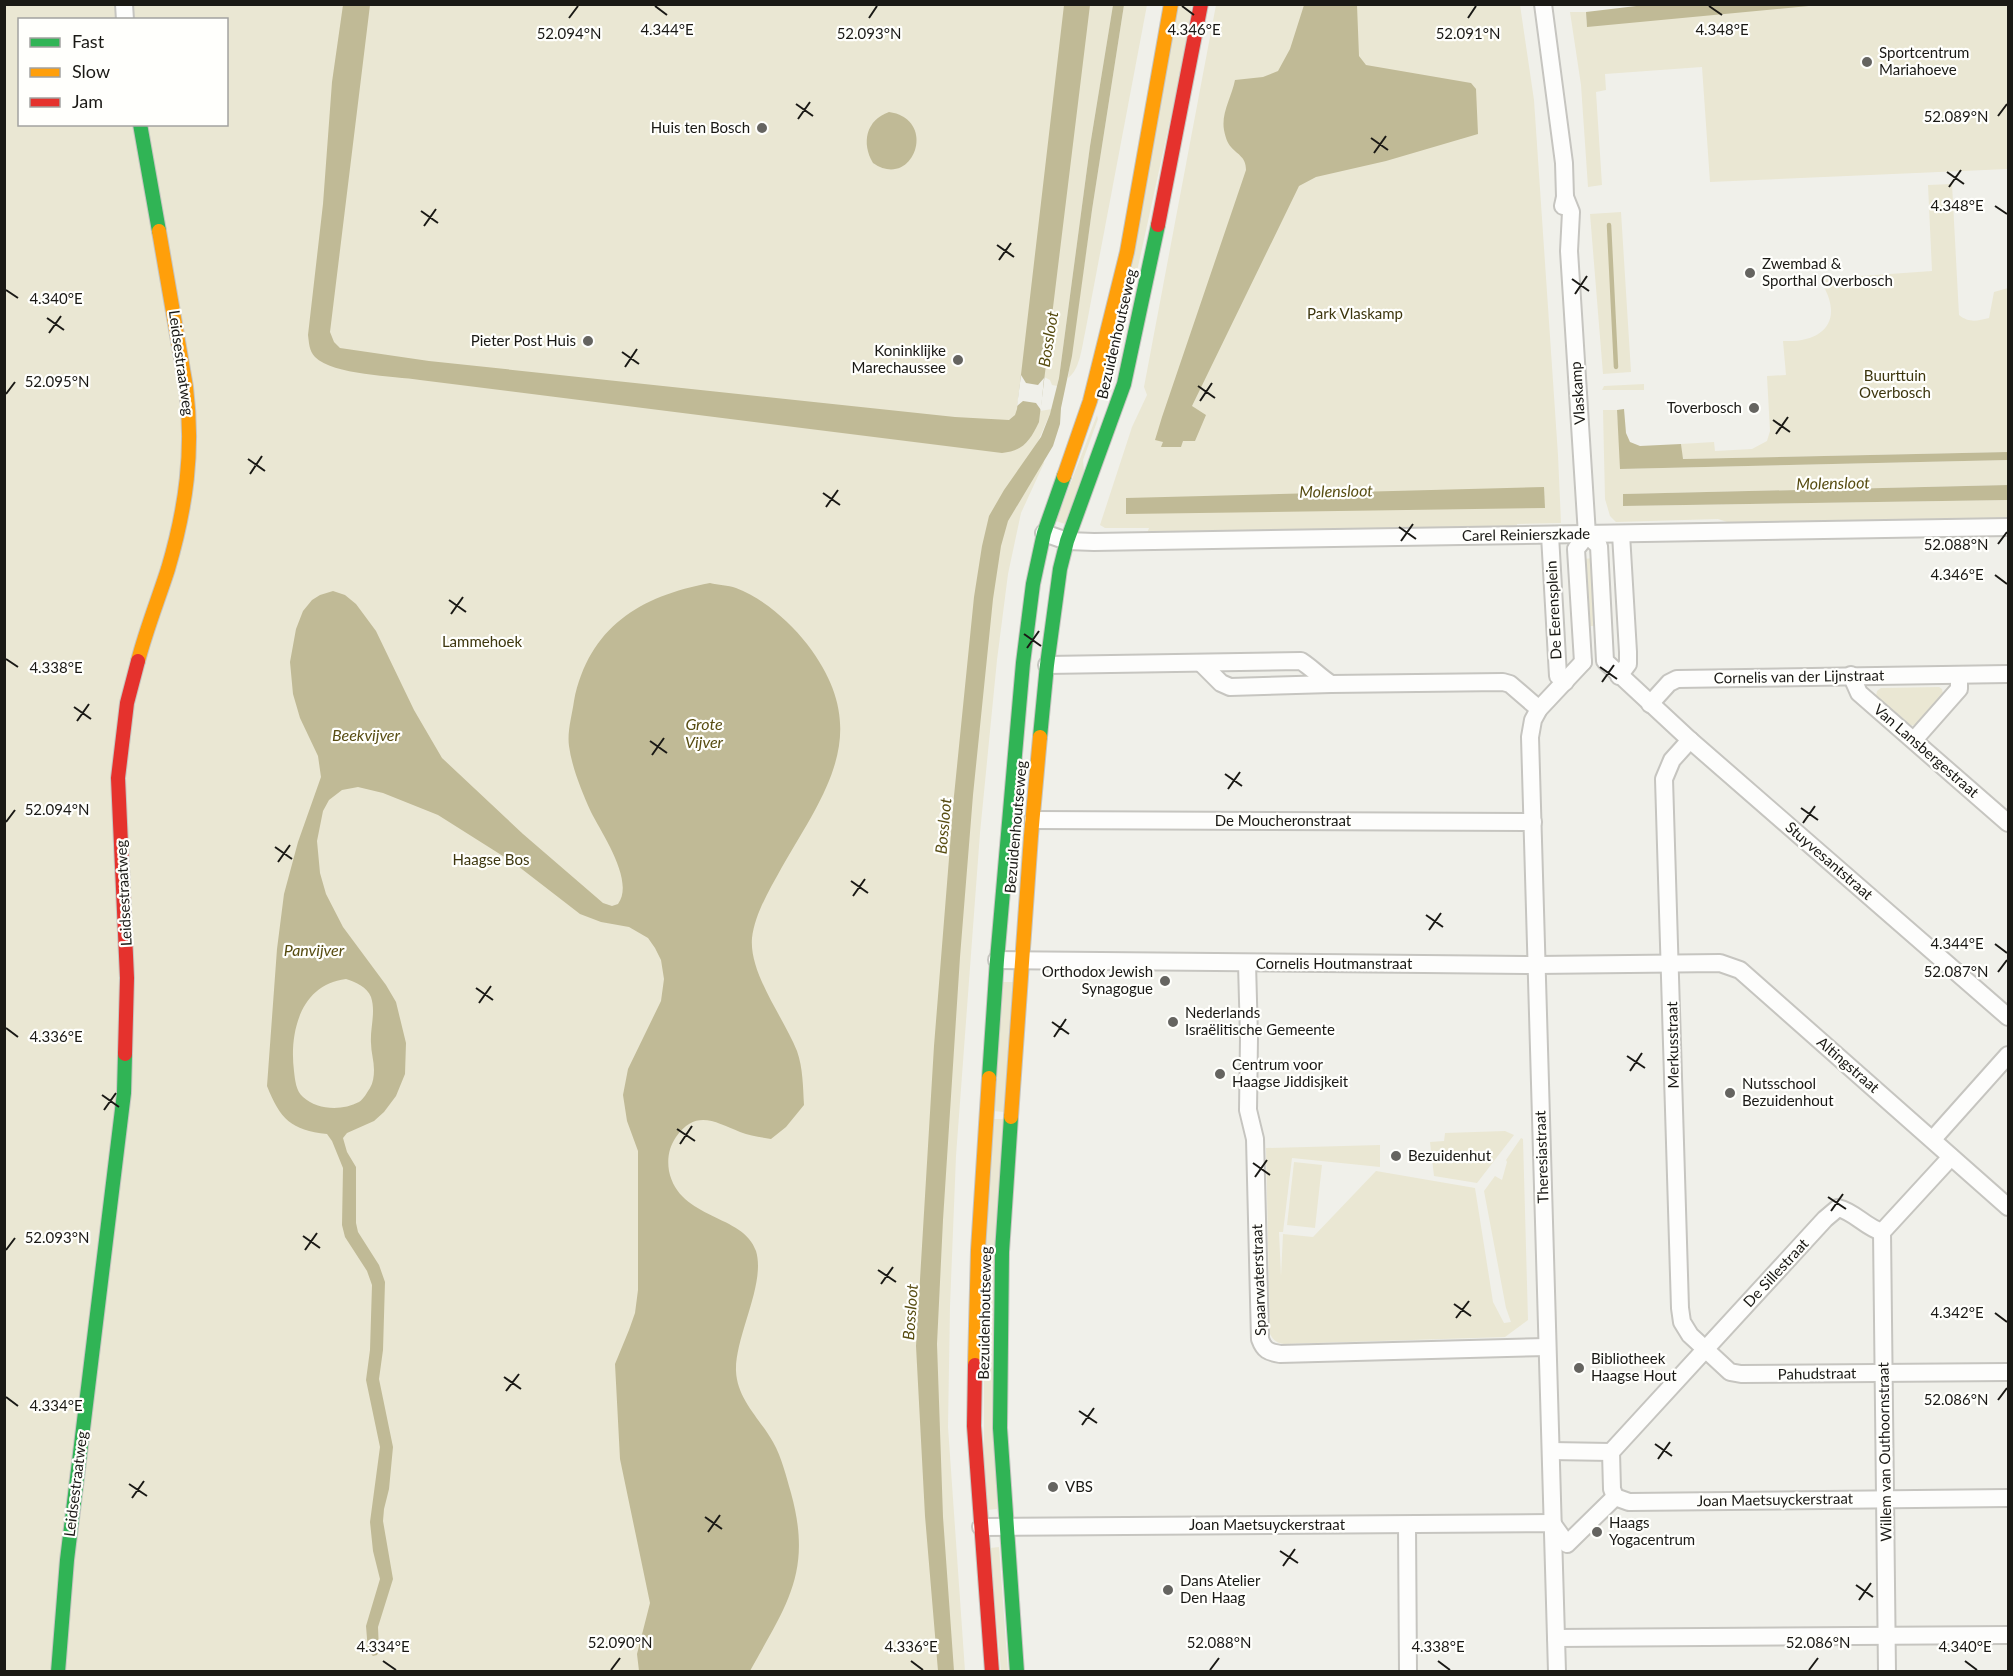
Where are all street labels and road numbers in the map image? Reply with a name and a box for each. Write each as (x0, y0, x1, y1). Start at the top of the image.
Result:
street label: Bezuidenhoutseweg (1092, 267, 1140, 401)
street label: Leidsestraatweg (166, 309, 198, 417)
street label: Vlaskamp (1566, 361, 1588, 425)
street label: Carel Reinierszkade (1462, 524, 1590, 544)
street label: De Eerensplein (1541, 560, 1565, 660)
street label: Cornelis van der Lijnstraat (1714, 666, 1885, 686)
street label: Van Lansbergestraat (1870, 700, 1983, 801)
street label: Bezuidenhoutseweg (1000, 760, 1030, 894)
street label: De Moucheronstraat (1215, 811, 1352, 829)
street label: Stuyvesantstraat (1782, 817, 1877, 903)
street label: Leidsestraatweg (111, 839, 135, 947)
street label: Cornelis Houtmanstraat (1256, 954, 1413, 972)
street label: Merkusstraat (1662, 1001, 1682, 1089)
street label: Altingstraat (1814, 1032, 1884, 1097)
street label: Theresiastraat (1530, 1110, 1552, 1204)
street label: Spaarwaterstraat (1247, 1223, 1269, 1336)
street label: De Sillestraat (1739, 1234, 1812, 1310)
street label: Bezuidenhoutseweg (974, 1246, 994, 1380)
street label: Willem van Outhoornstraat (1873, 1362, 1895, 1542)
street label: Pahudstraat (1777, 1363, 1857, 1383)
street label: Leidsestraatweg (60, 1430, 90, 1538)
street label: Joan Maetsuyckerstraat (1697, 1489, 1854, 1509)
street label: Joan Maetsuyckerstraat (1189, 1515, 1346, 1533)

